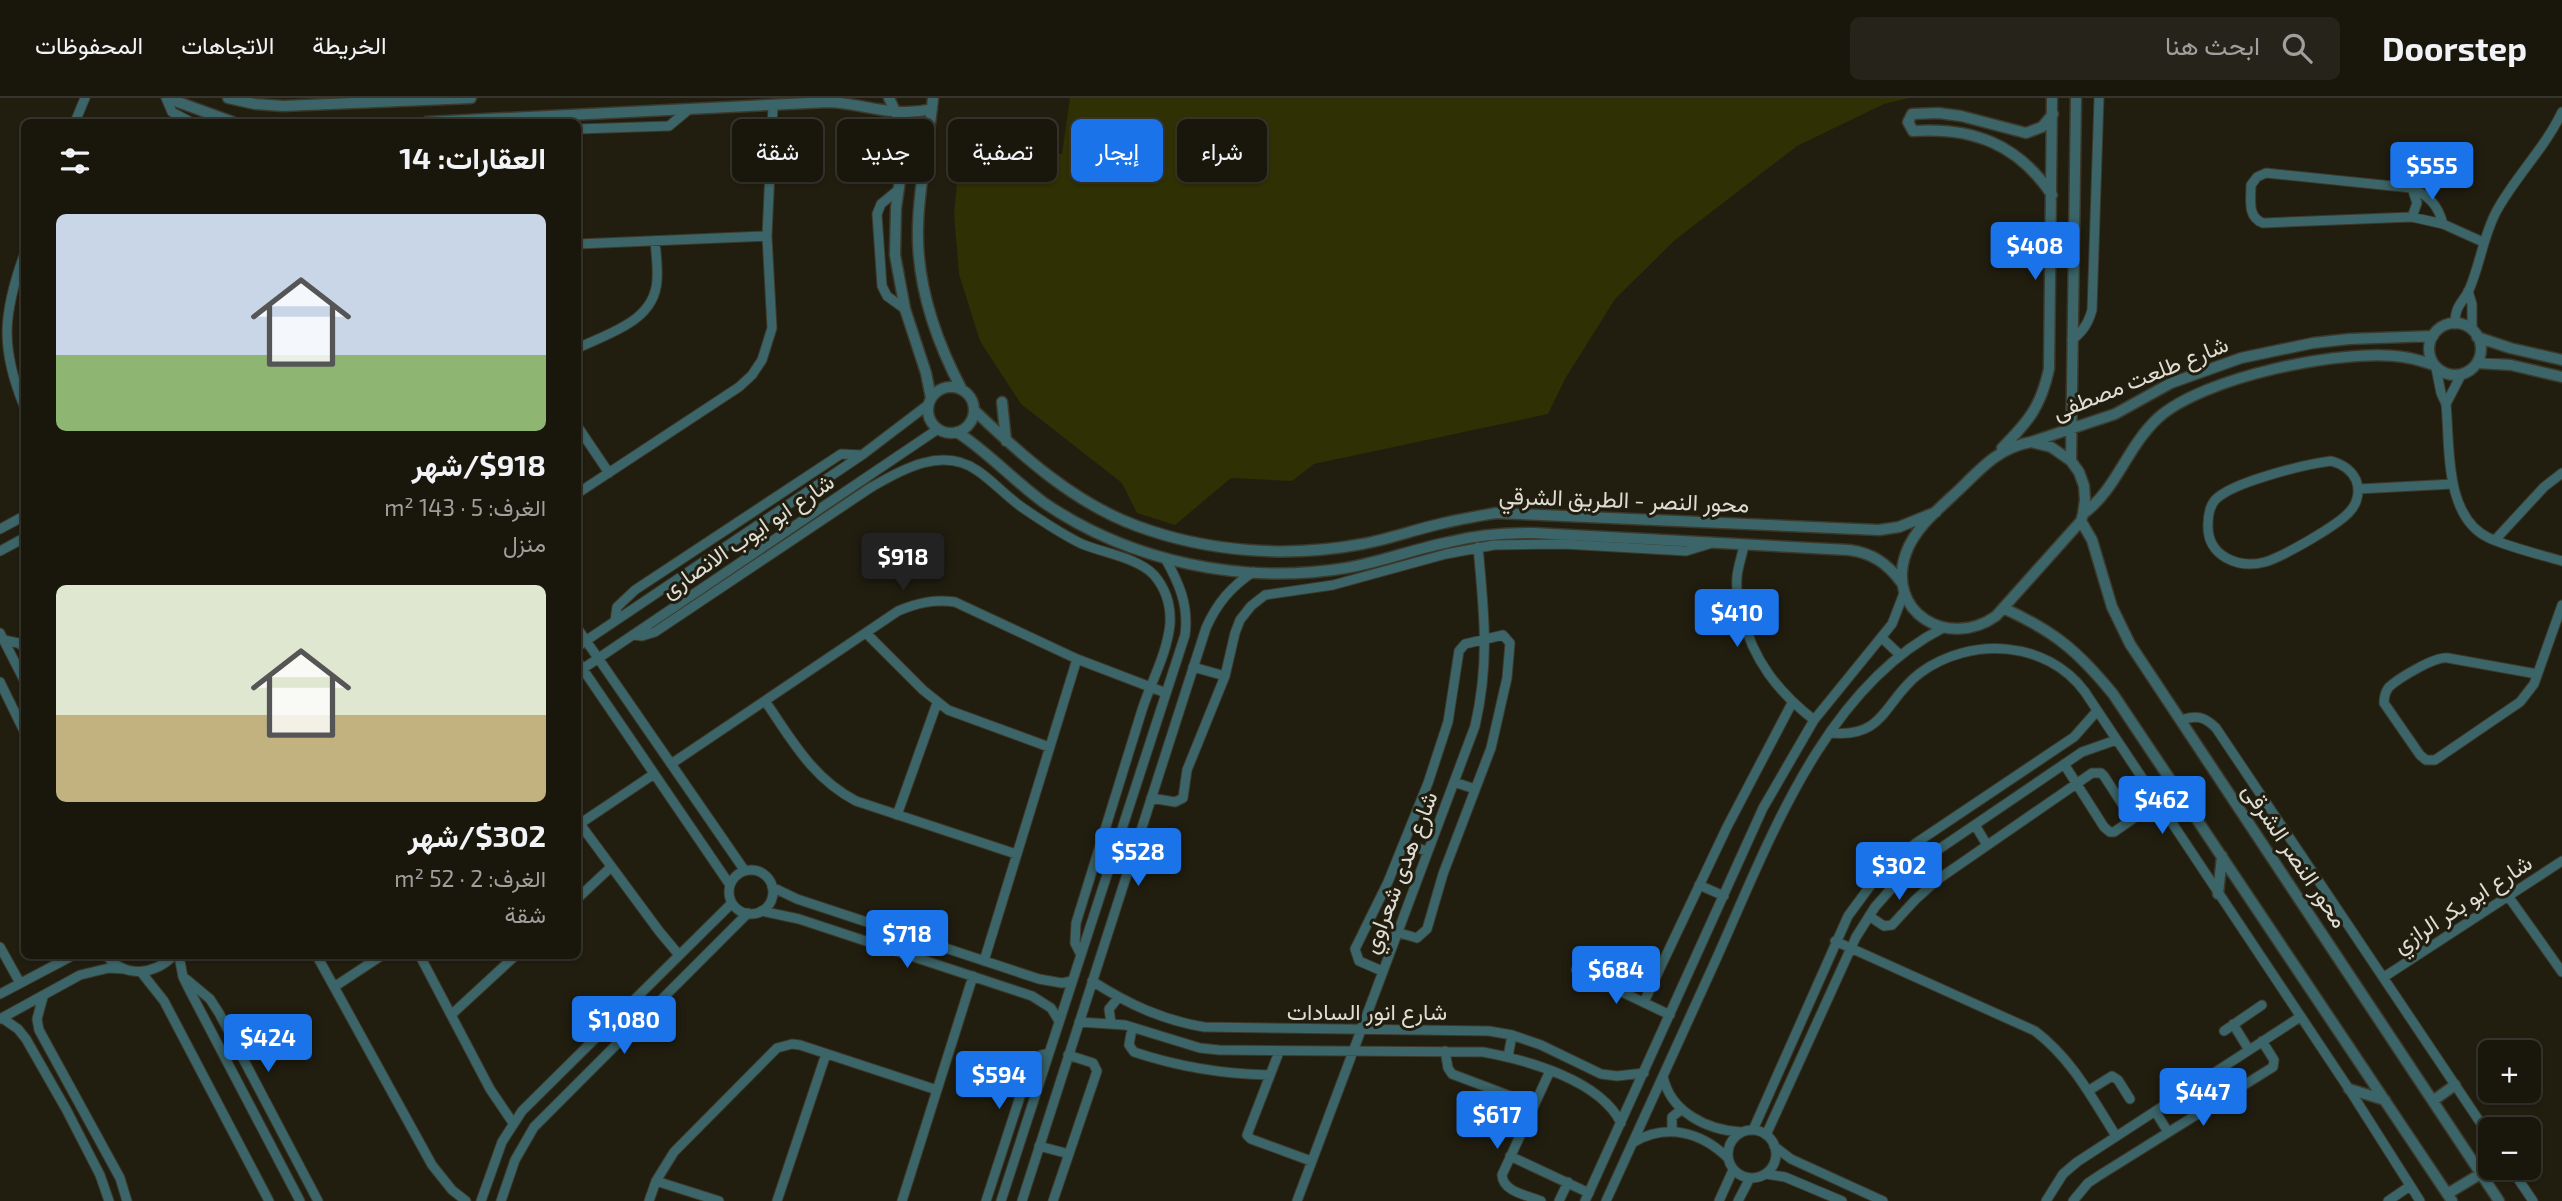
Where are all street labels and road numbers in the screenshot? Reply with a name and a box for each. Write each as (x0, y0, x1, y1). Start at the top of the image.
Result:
street label: شارع طلعت مصطفى (2048, 329, 2233, 428)
street label: شارع ابو ايوب الانصارى (655, 467, 841, 606)
street label: محور النصر - الطريق الشرقي (1498, 481, 1750, 523)
street label: محور النصر الشرقى (2236, 777, 2355, 934)
street label: شارع هدى شعراوي (1355, 787, 1448, 959)
street label: شارع ابو بكر الرازي (2387, 848, 2540, 963)
street label: شارع انور السادات (1287, 997, 1447, 1028)

